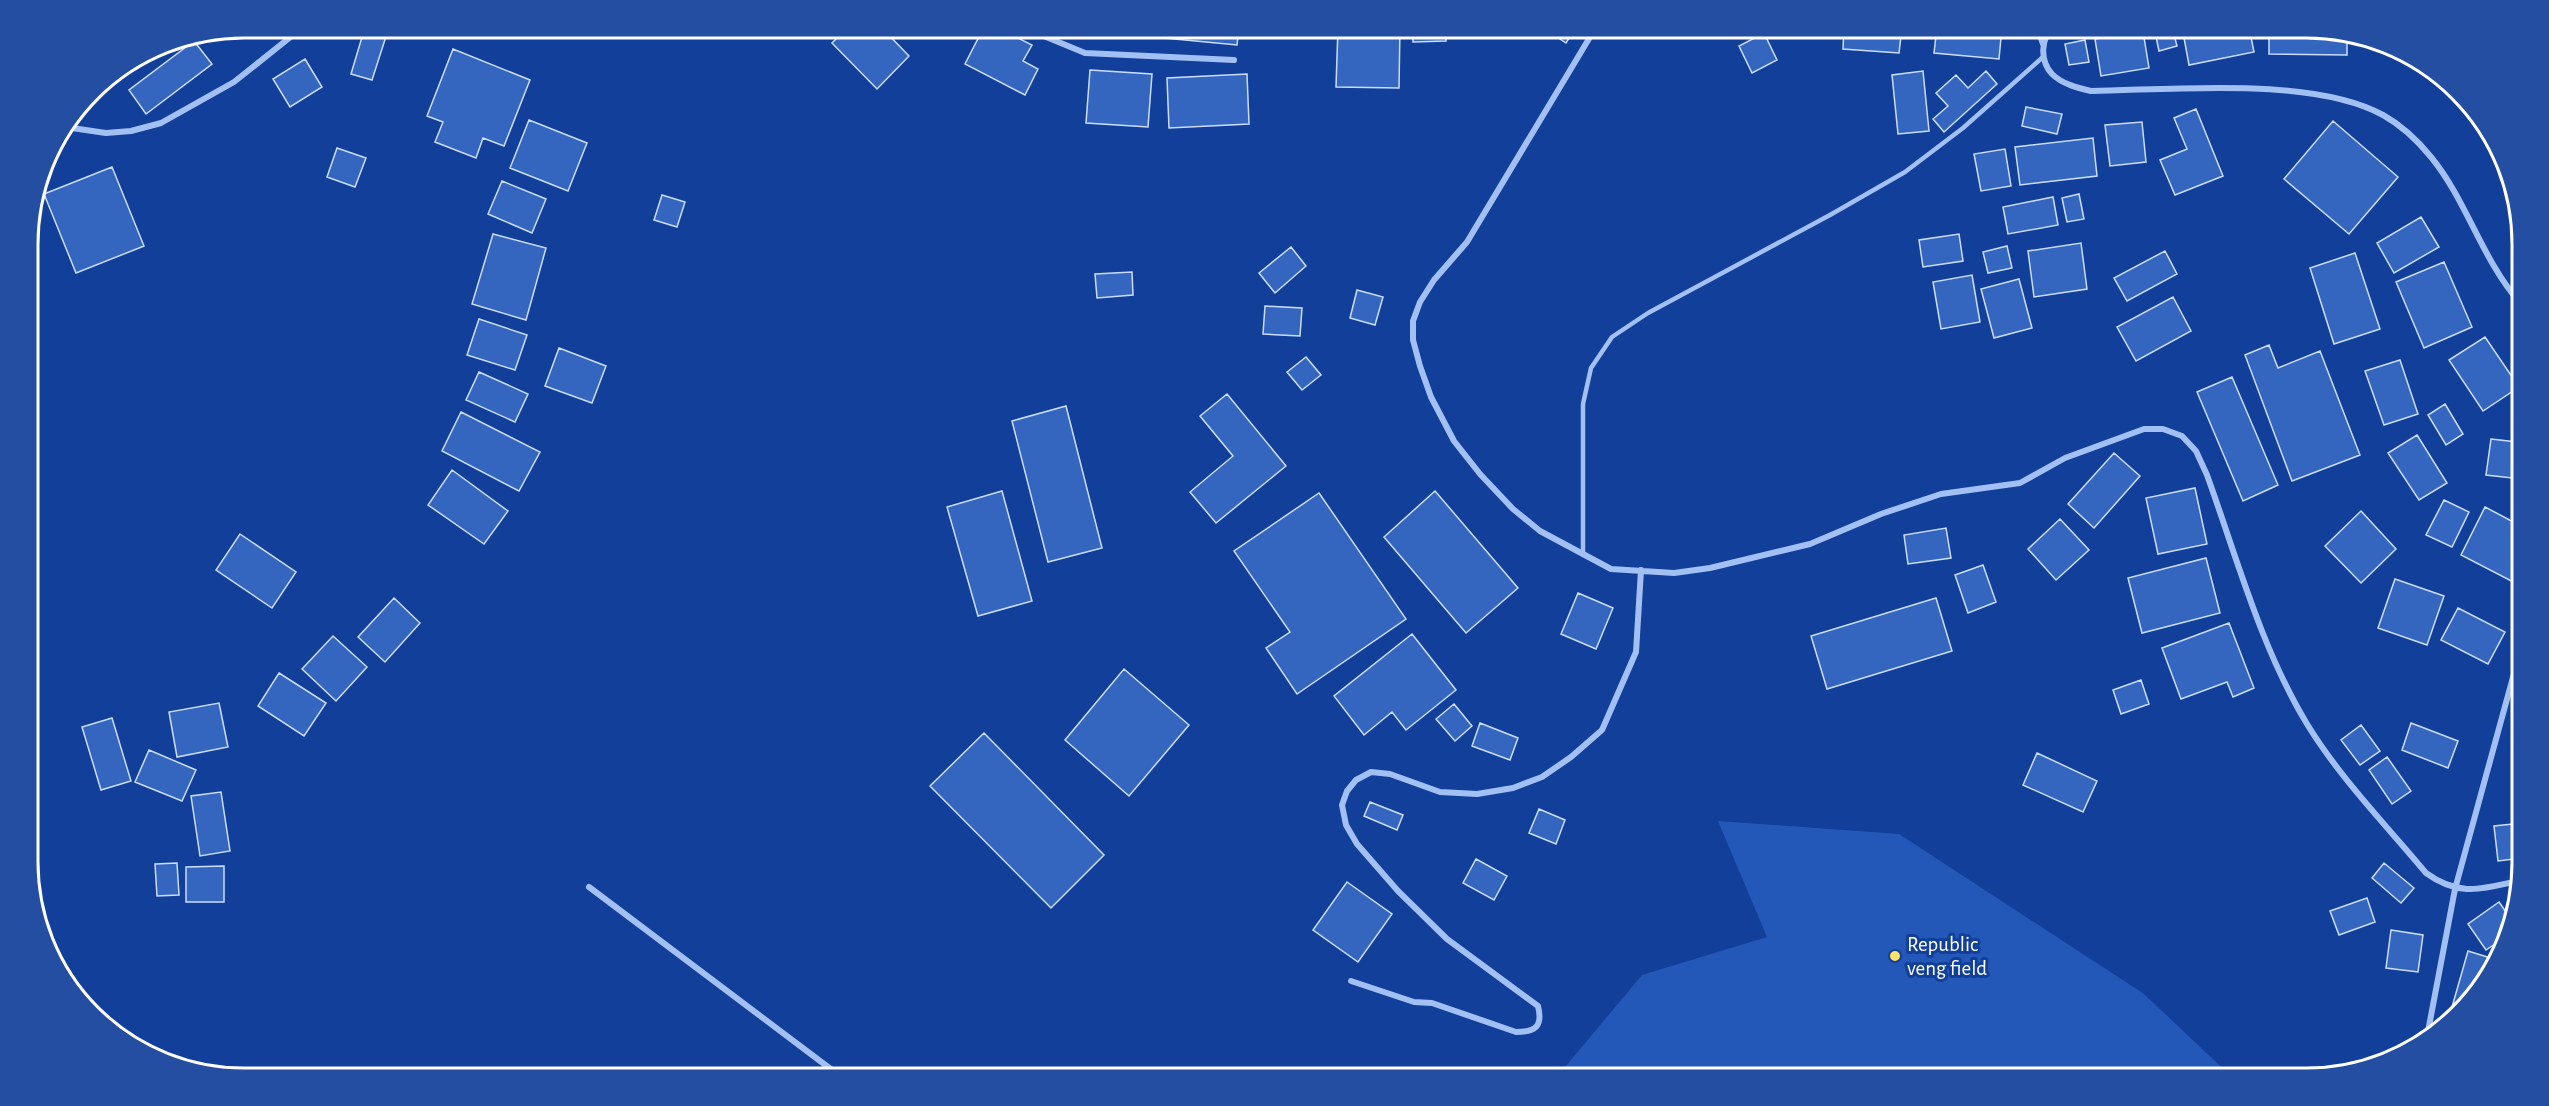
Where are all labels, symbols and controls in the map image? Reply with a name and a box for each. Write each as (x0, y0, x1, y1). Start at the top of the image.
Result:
place label: Republic veng field (1907, 934, 1987, 979)
marker: Republic veng field (1888, 949, 1902, 963)

